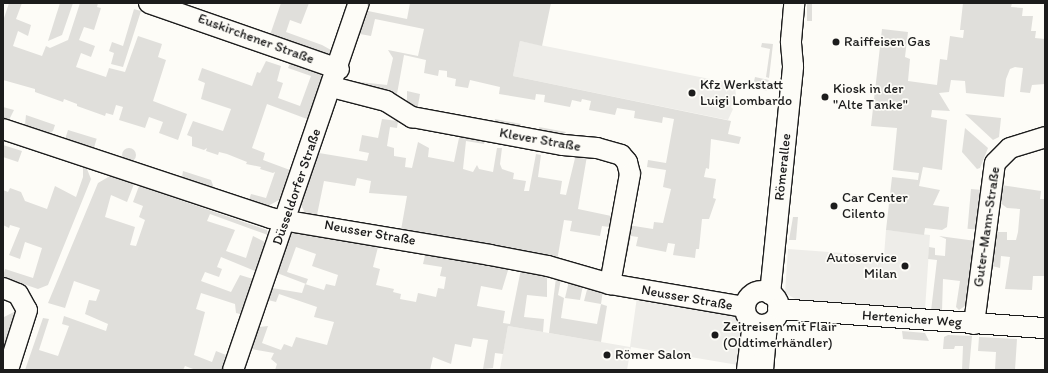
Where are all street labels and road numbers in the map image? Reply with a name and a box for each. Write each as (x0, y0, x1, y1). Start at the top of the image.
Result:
street label: Euskirchener Straße (196, 10, 316, 68)
street label: Klever Straße (498, 125, 582, 155)
street label: Düsseldorfer Straße (269, 127, 325, 247)
street label: Römerallee (771, 133, 795, 201)
street label: Guter-Mann-Straße (970, 166, 1004, 288)
street label: Neusser Straße (323, 217, 417, 249)
street label: Neusser Straße (640, 282, 734, 314)
street label: Hertenicher Weg (862, 307, 962, 331)

